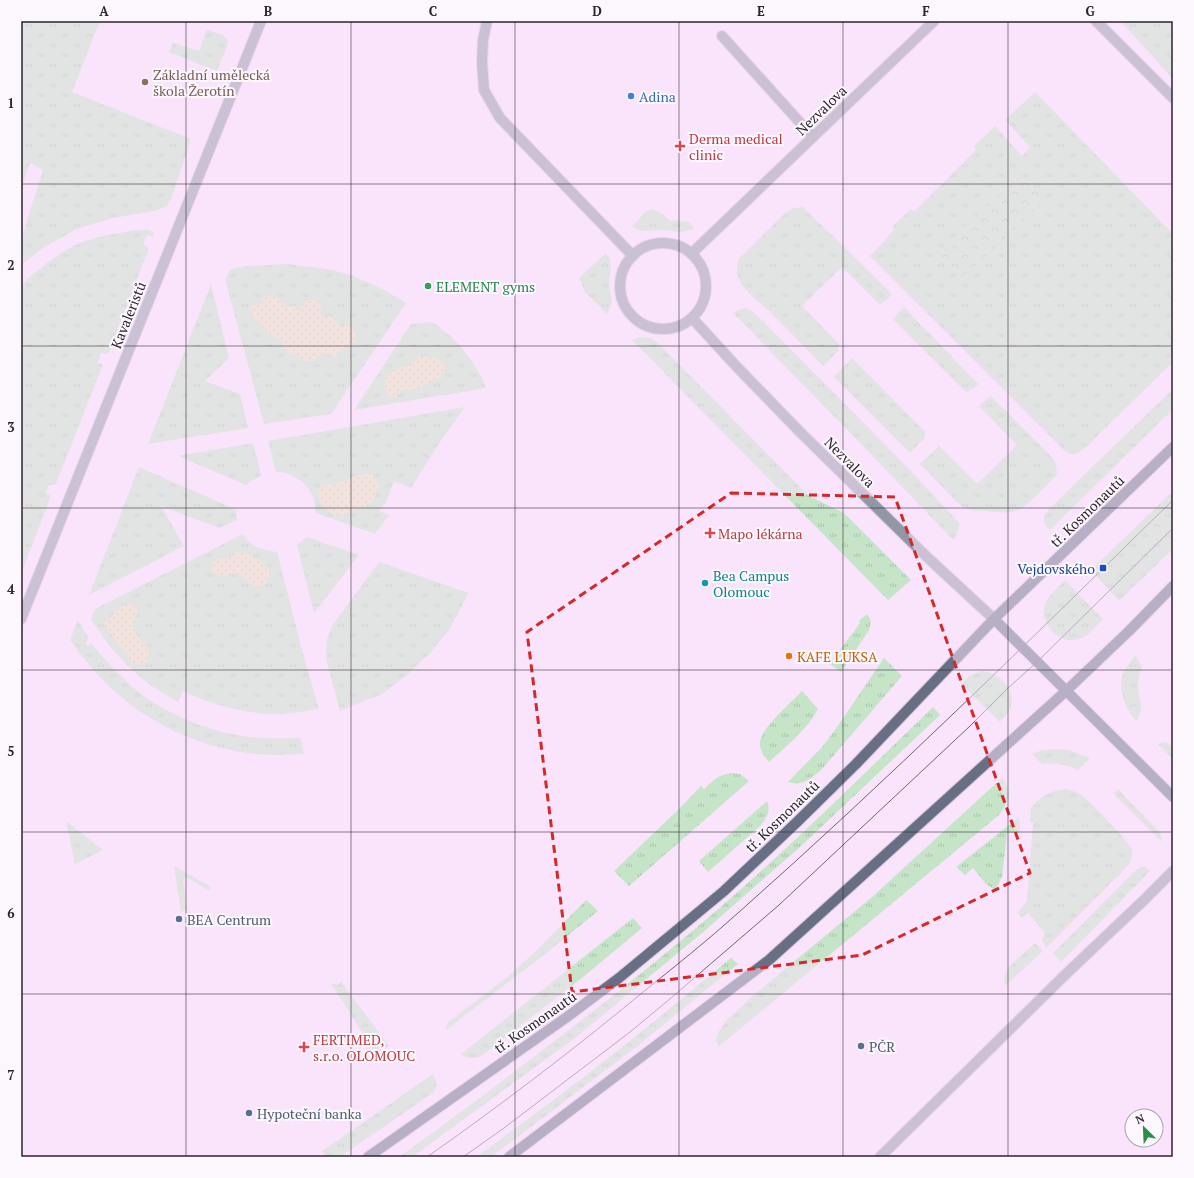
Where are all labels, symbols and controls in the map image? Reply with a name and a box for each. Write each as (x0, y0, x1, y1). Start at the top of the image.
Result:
text: A (99, 2, 109, 20)
text: B (264, 2, 272, 20)
text: C (429, 2, 437, 20)
text: D (592, 2, 602, 20)
text: E (757, 2, 765, 20)
text: F (922, 2, 930, 20)
text: G (1085, 2, 1095, 20)
place label: Základní umělecká škola Žerotín (153, 65, 270, 100)
marker: Základní umělecká škola Žerotín (140, 77, 150, 87)
street label: Nezvalova (791, 81, 851, 139)
place label: Adina (639, 87, 676, 106)
marker: Adina (626, 91, 636, 101)
text: 1 (7, 94, 15, 112)
place label: Derma medical clinic (689, 129, 783, 164)
marker: Derma medical clinic (674, 140, 686, 152)
text: 2 (7, 256, 15, 274)
place label: ELEMENT gyms (436, 277, 535, 296)
street label: Kavaleristů (106, 279, 150, 351)
marker: ELEMENT gyms (423, 281, 433, 291)
text: 3 (7, 418, 15, 436)
street label: Nezvalova (821, 433, 879, 491)
street label: tř. Kosmonautů (1046, 471, 1128, 551)
place label: Mapo lékárna (718, 524, 803, 543)
marker: Mapo lékárna (705, 528, 715, 538)
place label: Vejdovského (1017, 559, 1095, 578)
marker: Vejdovského (1098, 563, 1108, 573)
place label: Bea Campus Olomouc (713, 566, 789, 601)
marker: Bea Campus Olomouc (700, 578, 710, 588)
text: 4 (7, 580, 15, 598)
place label: KAFE LUKSA (797, 647, 878, 666)
marker: KAFE LUKSA (784, 651, 794, 661)
text: 5 (7, 742, 15, 760)
street label: tř. Kosmonautů (741, 776, 823, 856)
text: 6 (7, 904, 15, 922)
place label: BEA Centrum (187, 910, 271, 929)
marker: BEA Centrum (174, 914, 184, 924)
street label: tř. Kosmonautů (490, 987, 580, 1057)
place label: FERTIMED, s.r.o. OLOMOUC (313, 1030, 415, 1065)
place label: PČR (869, 1037, 895, 1056)
marker: FERTIMED, s.r.o. OLOMOUC (298, 1041, 310, 1053)
marker: PČR (856, 1041, 866, 1051)
text: 7 (7, 1066, 15, 1084)
place label: Hypoteční banka (257, 1104, 362, 1123)
marker: Hypoteční banka (244, 1108, 254, 1118)
north arrow (1124, 1108, 1164, 1148)
text: N (1133, 1111, 1147, 1127)

